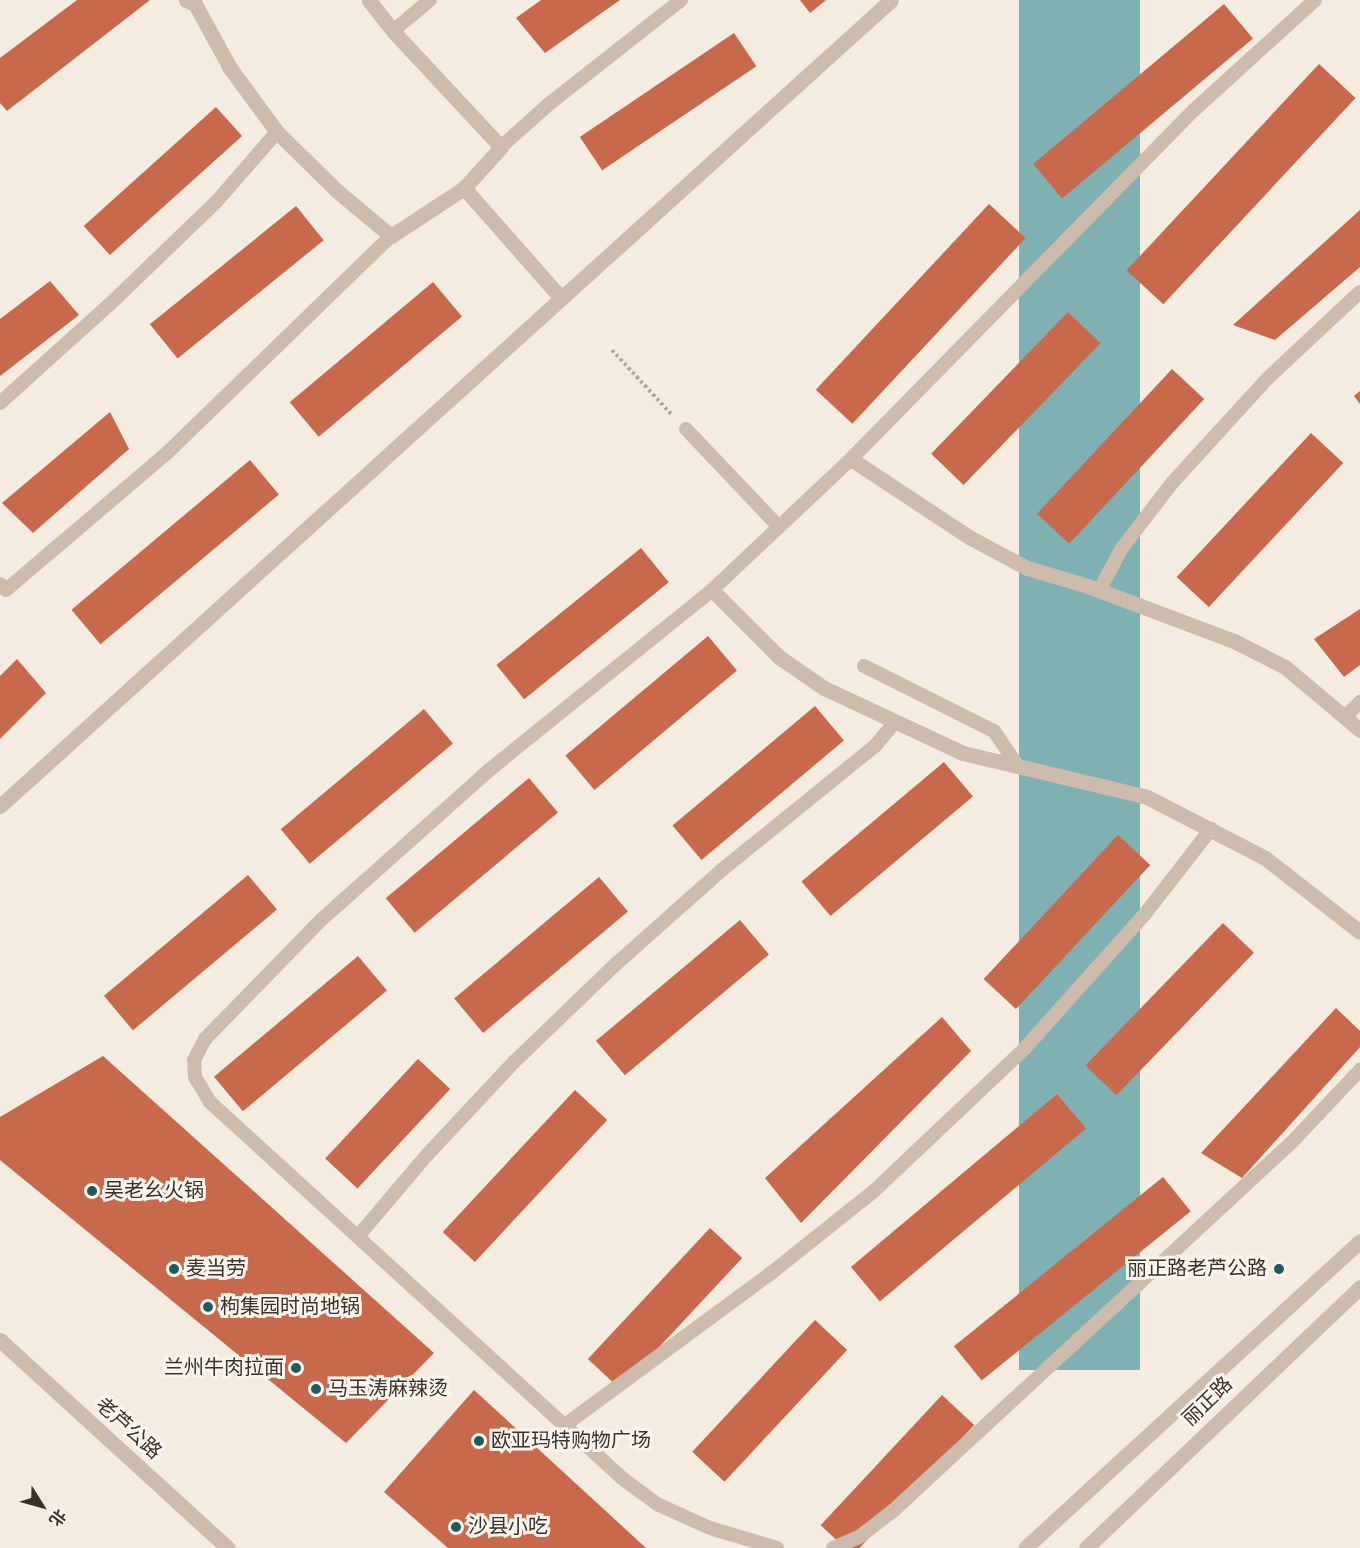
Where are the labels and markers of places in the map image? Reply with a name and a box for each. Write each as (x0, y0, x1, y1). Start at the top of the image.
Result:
place label: 吴老幺火锅 (104, 1179, 204, 1203)
marker: 吴老幺火锅 (85, 1184, 99, 1198)
place label: 麦当劳 (186, 1257, 246, 1281)
place label: 丽正路老芦公路 (1127, 1257, 1267, 1281)
marker: 麦当劳 (167, 1262, 181, 1276)
marker: 丽正路老芦公路 (1272, 1262, 1286, 1276)
place label: 枸集园时尚地锅 (220, 1295, 360, 1319)
marker: 枸集园时尚地锅 (201, 1300, 215, 1314)
place label: 兰州牛肉拉面 (164, 1356, 284, 1380)
marker: 兰州牛肉拉面 (289, 1361, 303, 1375)
place label: 马玉涛麻辣烫 (328, 1377, 448, 1401)
marker: 马玉涛麻辣烫 (309, 1382, 323, 1396)
place label: 欧亚玛特购物广场 (491, 1429, 651, 1453)
marker: 欧亚玛特购物广场 (472, 1434, 486, 1448)
place label: 沙县小吃 (468, 1515, 548, 1539)
marker: 沙县小吃 (449, 1520, 463, 1534)

